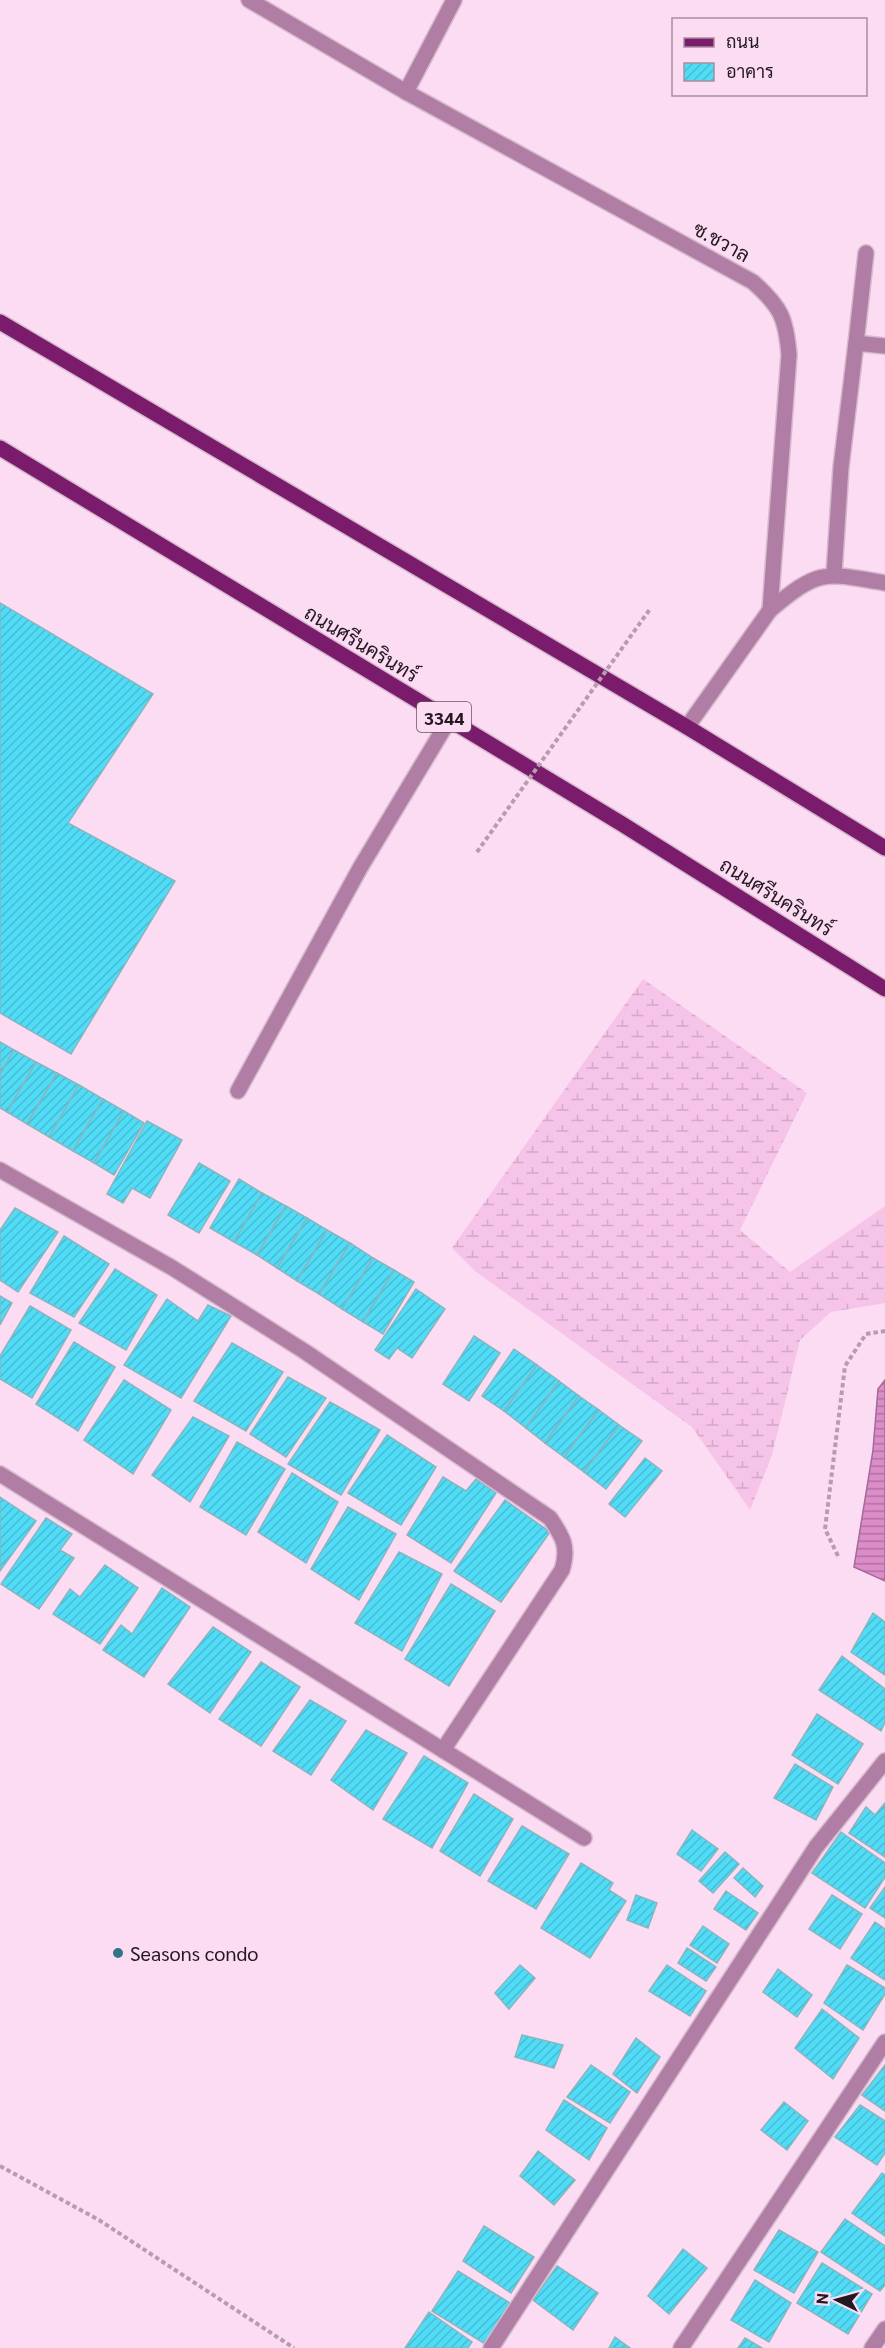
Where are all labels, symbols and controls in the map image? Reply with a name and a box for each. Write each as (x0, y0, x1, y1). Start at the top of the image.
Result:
legend (672, 18, 867, 96)
text: ถนน (726, 29, 759, 52)
text: อาคาร (726, 59, 774, 82)
street label: ซ.ชวาล (689, 215, 755, 267)
street label: ถนนศรีนครินทร์ (300, 599, 424, 687)
road number: 3344 (417, 702, 471, 732)
street label: ถนนศรีนครินทร์ (715, 851, 839, 941)
place label: Seasons condo (130, 1940, 258, 1966)
marker: Seasons condo (111, 1946, 125, 1960)
north arrow (807, 2270, 867, 2330)
text: N (811, 2292, 833, 2305)

